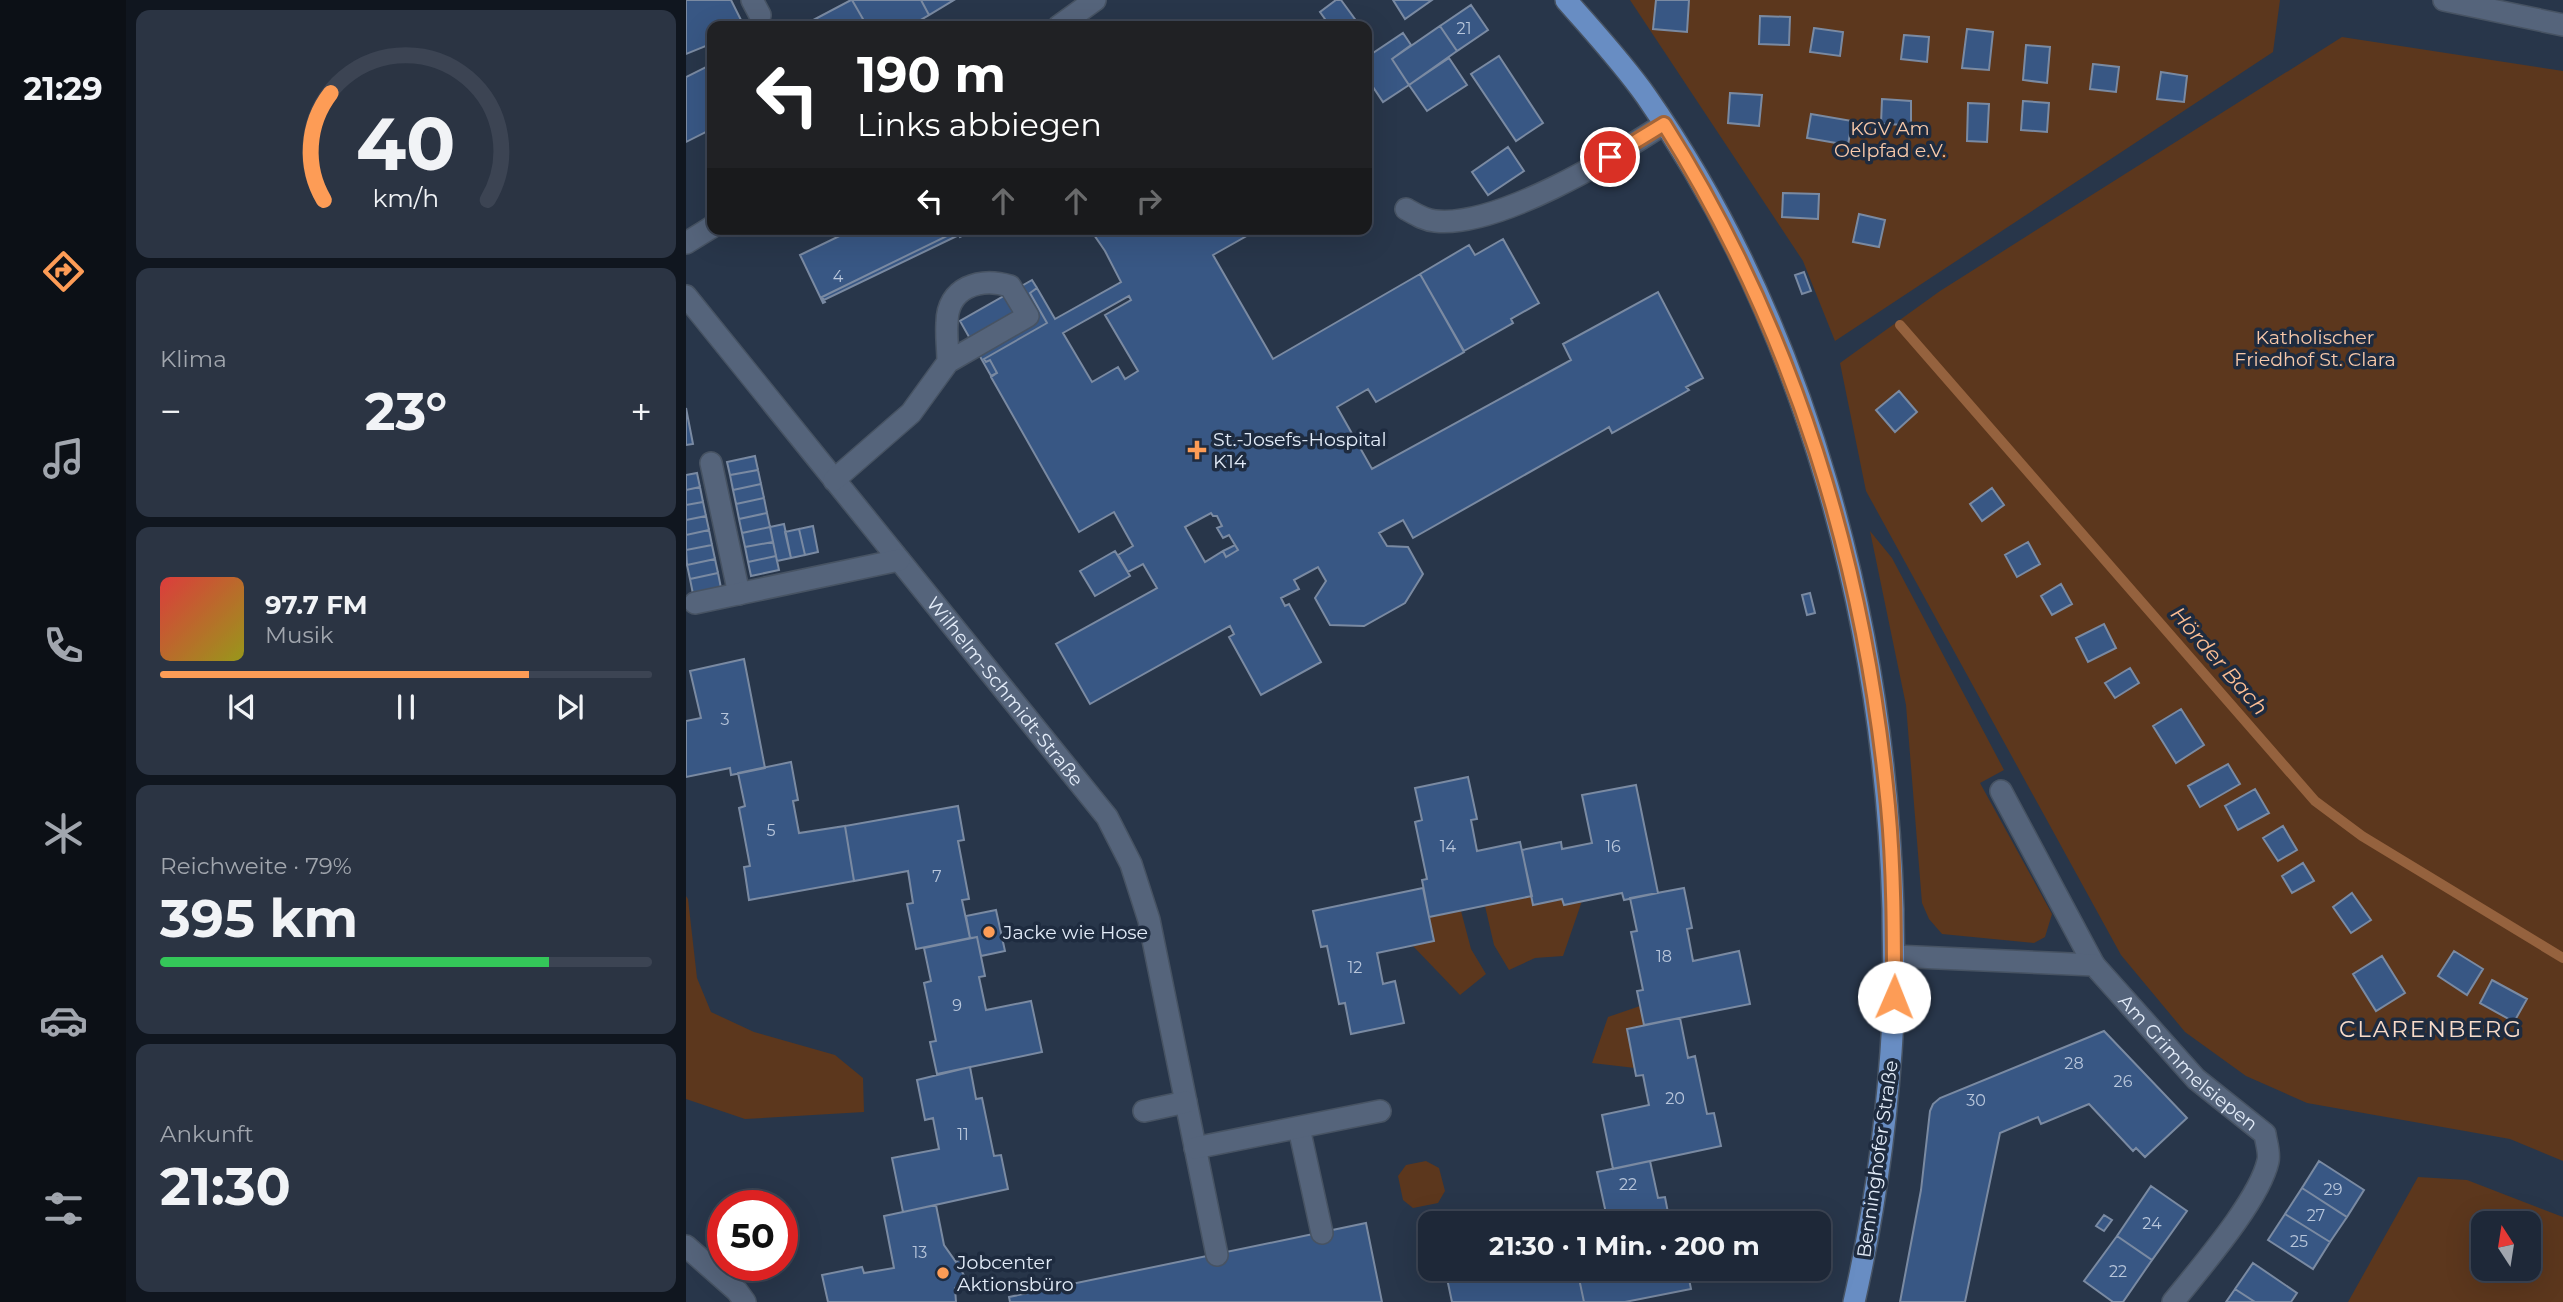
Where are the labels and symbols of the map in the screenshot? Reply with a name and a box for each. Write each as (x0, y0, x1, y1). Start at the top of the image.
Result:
house number: 21 (1457, 19, 1471, 38)
park label: KGV Am Oelpfad e.V. (1834, 117, 1946, 162)
pin (1580, 127, 1640, 187)
house number: 4 (833, 267, 844, 286)
park label: Katholischer Friedhof St. Clara (2234, 326, 2396, 371)
place label: St.-Josefs-Hospital K14 (1213, 428, 1387, 473)
marker: St.-Josefs-Hospital K14 (1187, 440, 1207, 460)
street label: Wilhelm-Schmidt-Straße (922, 592, 1088, 791)
water label: Hörder Bach (2166, 601, 2273, 720)
house number: 3 (720, 710, 730, 729)
house number: 5 (766, 821, 776, 840)
house number: 14 (1440, 837, 1457, 856)
house number: 16 (1605, 837, 1621, 856)
house number: 7 (932, 867, 942, 886)
place label: Jacke wie Hose (1002, 921, 1148, 944)
marker: Jacke wie Hose (981, 924, 997, 940)
house number: 18 (1656, 947, 1672, 966)
house number: 12 (1348, 958, 1362, 977)
position arrow (1857, 960, 1931, 1034)
street label: Am Grimmelsiepen (2114, 990, 2262, 1136)
house number: 9 (952, 996, 962, 1015)
district label: CLARENBERG (2339, 1015, 2523, 1043)
house number: 28 (2064, 1054, 2084, 1073)
street label: Benninghofer Straße (1852, 1059, 1903, 1259)
house number: 26 (2114, 1072, 2133, 1091)
house number: 20 (1665, 1089, 1685, 1108)
house number: 30 (1966, 1091, 1986, 1110)
house number: 11 (957, 1125, 969, 1144)
house number: 22 (1619, 1175, 1637, 1194)
house number: 29 (2324, 1180, 2342, 1199)
speed limit sign: 50 (707, 1190, 798, 1281)
house number: 27 (2307, 1206, 2325, 1225)
north arrow (2471, 1211, 2541, 1281)
house number: 24 (2142, 1214, 2162, 1233)
house number: 25 (2290, 1232, 2308, 1251)
house number: 13 (913, 1243, 927, 1262)
place label: Jobcenter Aktionsbüro (956, 1251, 1074, 1296)
house number: 22 (2109, 1262, 2127, 1281)
marker: Jobcenter Aktionsbüro (935, 1265, 951, 1281)

